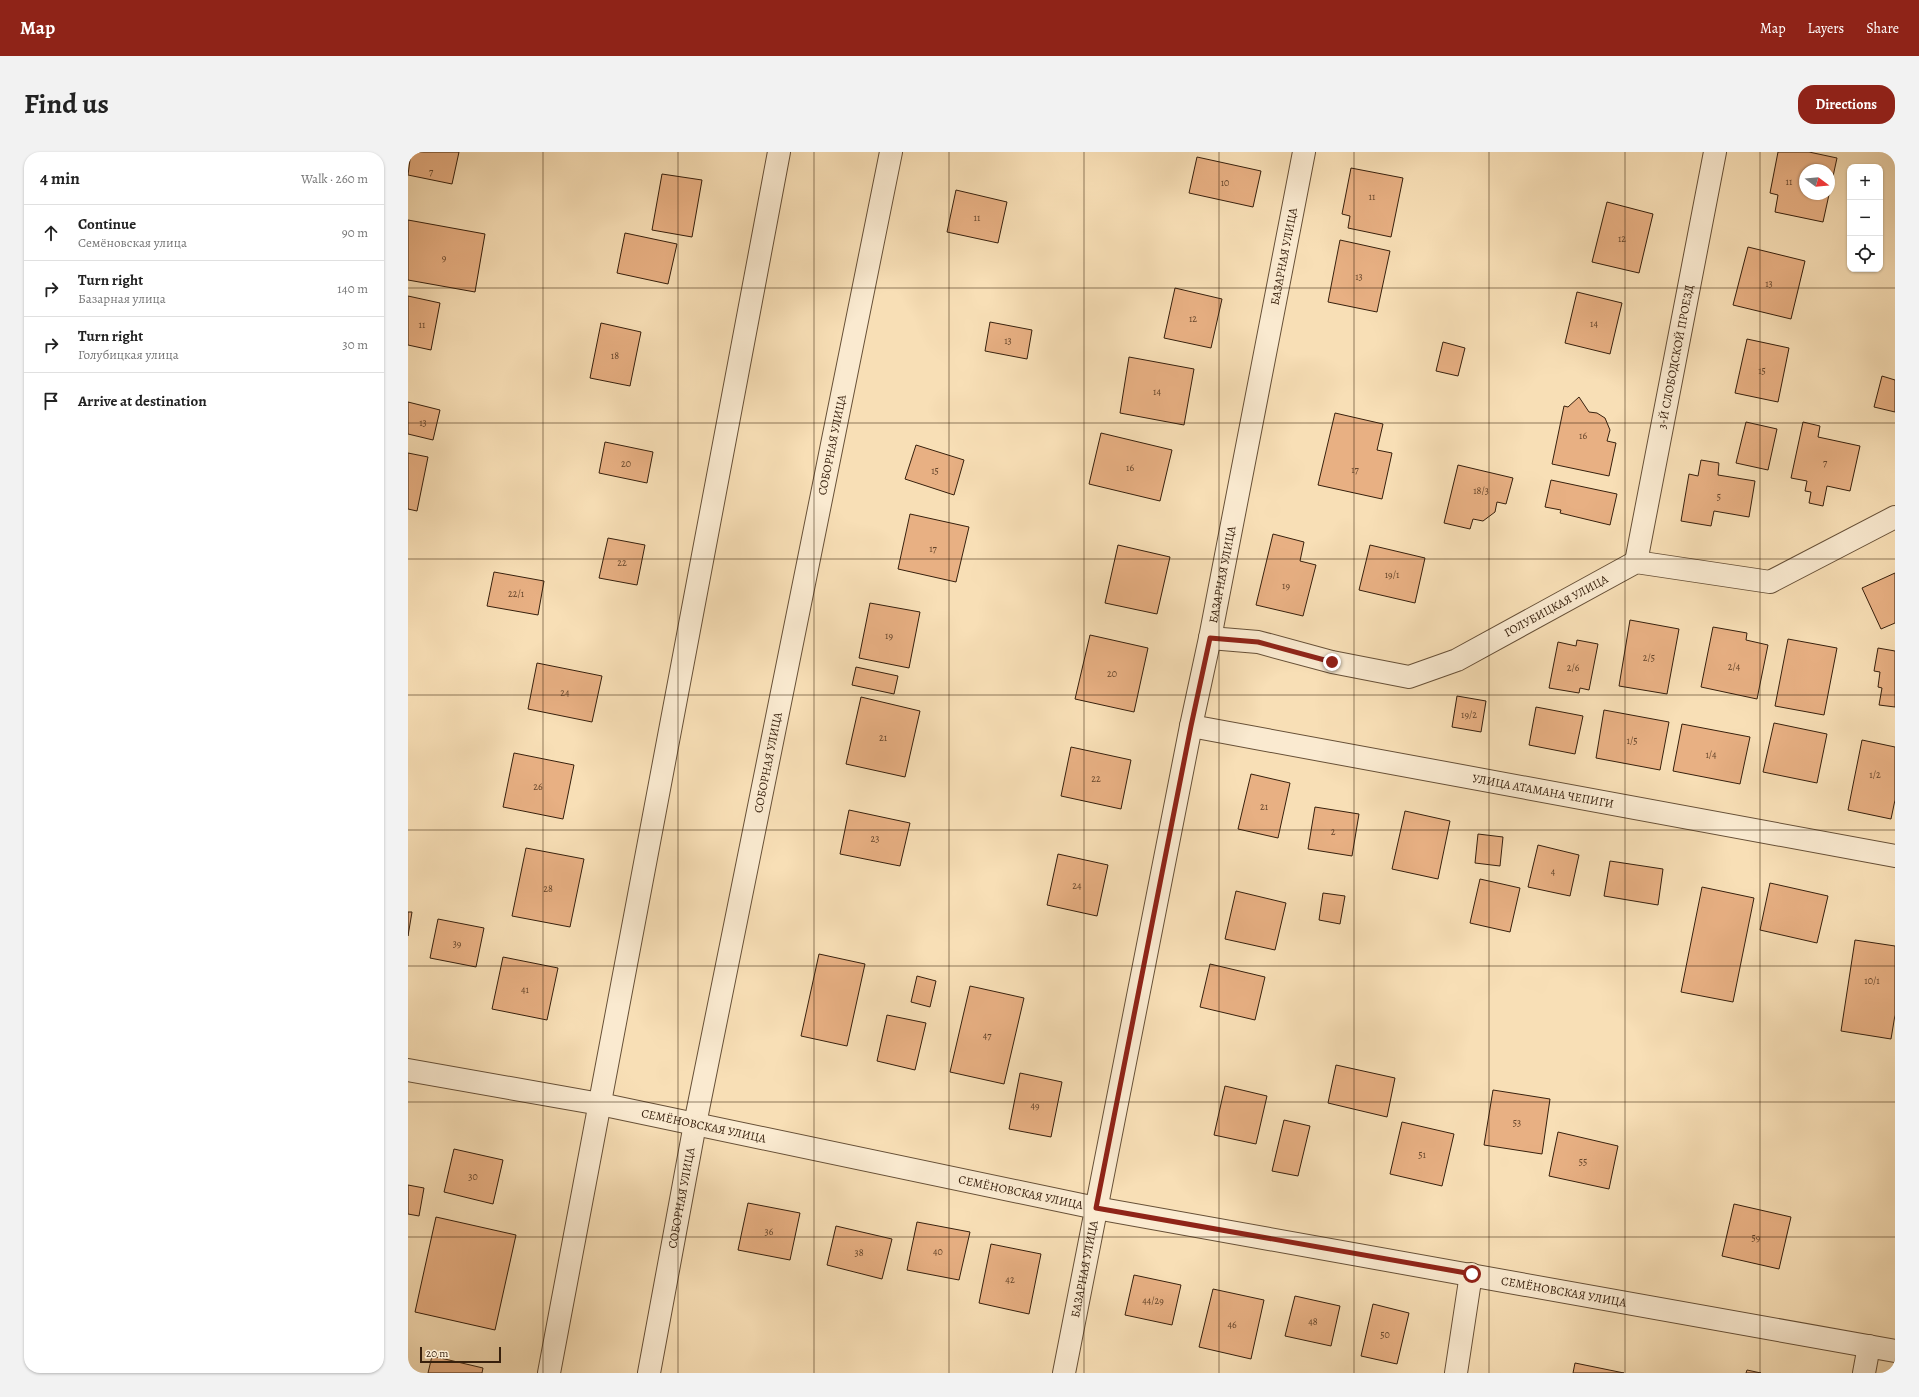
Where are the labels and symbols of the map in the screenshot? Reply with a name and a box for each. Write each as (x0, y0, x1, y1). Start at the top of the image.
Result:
north arrow (1799, 164, 1835, 200)
house number: 7 (429, 165, 434, 178)
house number: 11 (1786, 175, 1793, 188)
house number: 10 (1221, 176, 1229, 189)
house number: 11 (1369, 190, 1376, 203)
street label: БАЗАРНАЯ УЛИЦА (1267, 205, 1301, 306)
house number: 11 (974, 211, 981, 224)
house number: 12 (1618, 232, 1626, 245)
house number: 9 (442, 251, 447, 264)
house number: 13 (1355, 270, 1363, 283)
house number: 13 (1765, 277, 1773, 290)
street label: 3-Й СЛОБОДСКОЙ ПРОЕЗД (1654, 283, 1697, 430)
house number: 12 (1189, 312, 1197, 325)
house number: 14 (1590, 317, 1598, 330)
house number: 11 (419, 318, 426, 331)
house number: 13 (1004, 334, 1012, 347)
house number: 18 (611, 349, 619, 362)
house number: 15 (1758, 364, 1766, 377)
house number: 14 (1153, 385, 1161, 398)
street label: СОБОРНАЯ УЛИЦА (814, 392, 850, 497)
house number: 13 (419, 416, 427, 429)
house number: 16 (1579, 429, 1587, 442)
house number: 7 (1823, 456, 1828, 469)
house number: 20 (621, 457, 631, 470)
house number: 16 (1126, 461, 1134, 474)
house number: 17 (1351, 463, 1360, 476)
house number: 15 (931, 464, 939, 477)
house number: 18/3 (1473, 484, 1489, 497)
house number: 5 (1717, 490, 1721, 503)
street label: БАЗАРНАЯ УЛИЦА (1205, 524, 1240, 625)
house number: 17 (929, 542, 938, 555)
house number: 22 (617, 556, 627, 569)
house number: 19/1 (1385, 568, 1400, 581)
street label: ГОЛУБИЦКАЯ УЛИЦА (1501, 570, 1612, 641)
house number: 19 (1282, 579, 1290, 592)
house number: 22/1 (508, 587, 525, 600)
house number: 19 (885, 629, 893, 642)
house number: 2/5 (1643, 651, 1655, 664)
route end (1323, 653, 1341, 671)
house number: 2/4 (1728, 660, 1741, 673)
house number: 2/6 (1567, 661, 1580, 674)
house number: 20 (1107, 667, 1117, 680)
house number: 24 (560, 686, 570, 699)
house number: 19/2 (1461, 708, 1477, 721)
street label: СОБОРНАЯ УЛИЦА (750, 710, 786, 814)
house number: 21 (879, 731, 888, 744)
house number: 1/5 (1626, 734, 1638, 747)
house number: 1/4 (1705, 748, 1717, 761)
house number: 1/2 (1869, 768, 1881, 781)
street label: УЛИЦА АТАМАНА ЧЕПИГИ (1471, 770, 1615, 812)
house number: 22 (1091, 772, 1101, 785)
house number: 26 (533, 780, 543, 793)
house number: 21 (1260, 800, 1269, 813)
house number: 2 (1331, 825, 1336, 838)
house number: 23 (871, 832, 879, 845)
house number: 4 (1551, 865, 1556, 878)
house number: 24 (1072, 879, 1082, 892)
house number: 28 (543, 882, 553, 895)
house number: 39 (453, 937, 462, 950)
house number: 10/1 (1864, 974, 1880, 987)
house number: 41 (521, 983, 530, 996)
house number: 47 (983, 1029, 992, 1042)
house number: 49 (1030, 1099, 1040, 1112)
street label: СЕМЁНОВСКАЯ УЛИЦА (640, 1105, 769, 1147)
house number: 53 (1513, 1116, 1521, 1129)
street label: СОБОРНАЯ УЛИЦА (664, 1145, 699, 1250)
house number: 51 (1418, 1148, 1426, 1161)
house number: 55 (1579, 1155, 1587, 1168)
house number: 30 (468, 1170, 478, 1183)
street label: СЕМЁНОВСКАЯ УЛИЦА (957, 1171, 1086, 1213)
street label: БАЗАРНАЯ УЛИЦА (1067, 1218, 1102, 1319)
house number: 36 (765, 1225, 774, 1238)
house number: 59 (1752, 1231, 1761, 1244)
house number: 40 (933, 1245, 943, 1258)
house number: 38 (854, 1246, 864, 1259)
route start (1463, 1265, 1481, 1283)
house number: 42 (1005, 1273, 1015, 1286)
street label: СЕМЁНОВСКАЯ УЛИЦА (1500, 1273, 1629, 1311)
house number: 44/29 (1142, 1294, 1164, 1307)
house number: 48 (1308, 1315, 1318, 1328)
house number: 46 (1227, 1318, 1237, 1331)
house number: 50 (1380, 1328, 1390, 1341)
scale bar (420, 1345, 501, 1364)

